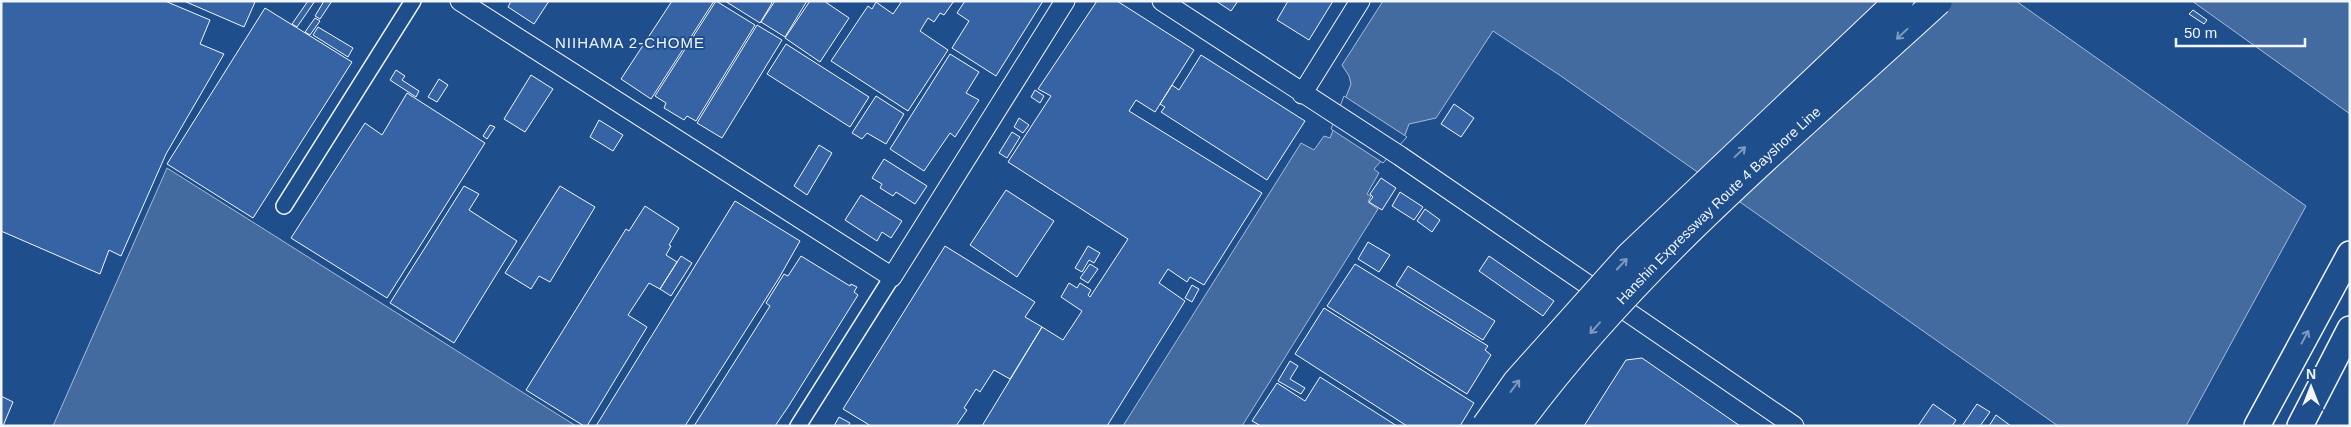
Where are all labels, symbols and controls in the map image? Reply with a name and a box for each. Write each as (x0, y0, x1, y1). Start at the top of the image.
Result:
scale bar (2176, 15, 2305, 47)
text: 50 m (2184, 24, 2217, 41)
one-way arrow (1896, 28, 1908, 40)
district label: NIIHAMA 2-CHOME (555, 34, 705, 51)
street label: Hanshin Expressway Route 4 Bayshore Line (1613, 103, 1824, 307)
one-way arrow (1733, 146, 1746, 158)
one-way arrow (1616, 258, 1628, 271)
one-way arrow (1590, 322, 1601, 335)
one-way arrow (2300, 329, 2310, 344)
north arrow (2286, 362, 2336, 412)
text: N (2306, 366, 2316, 382)
one-way arrow (1509, 380, 1520, 393)

